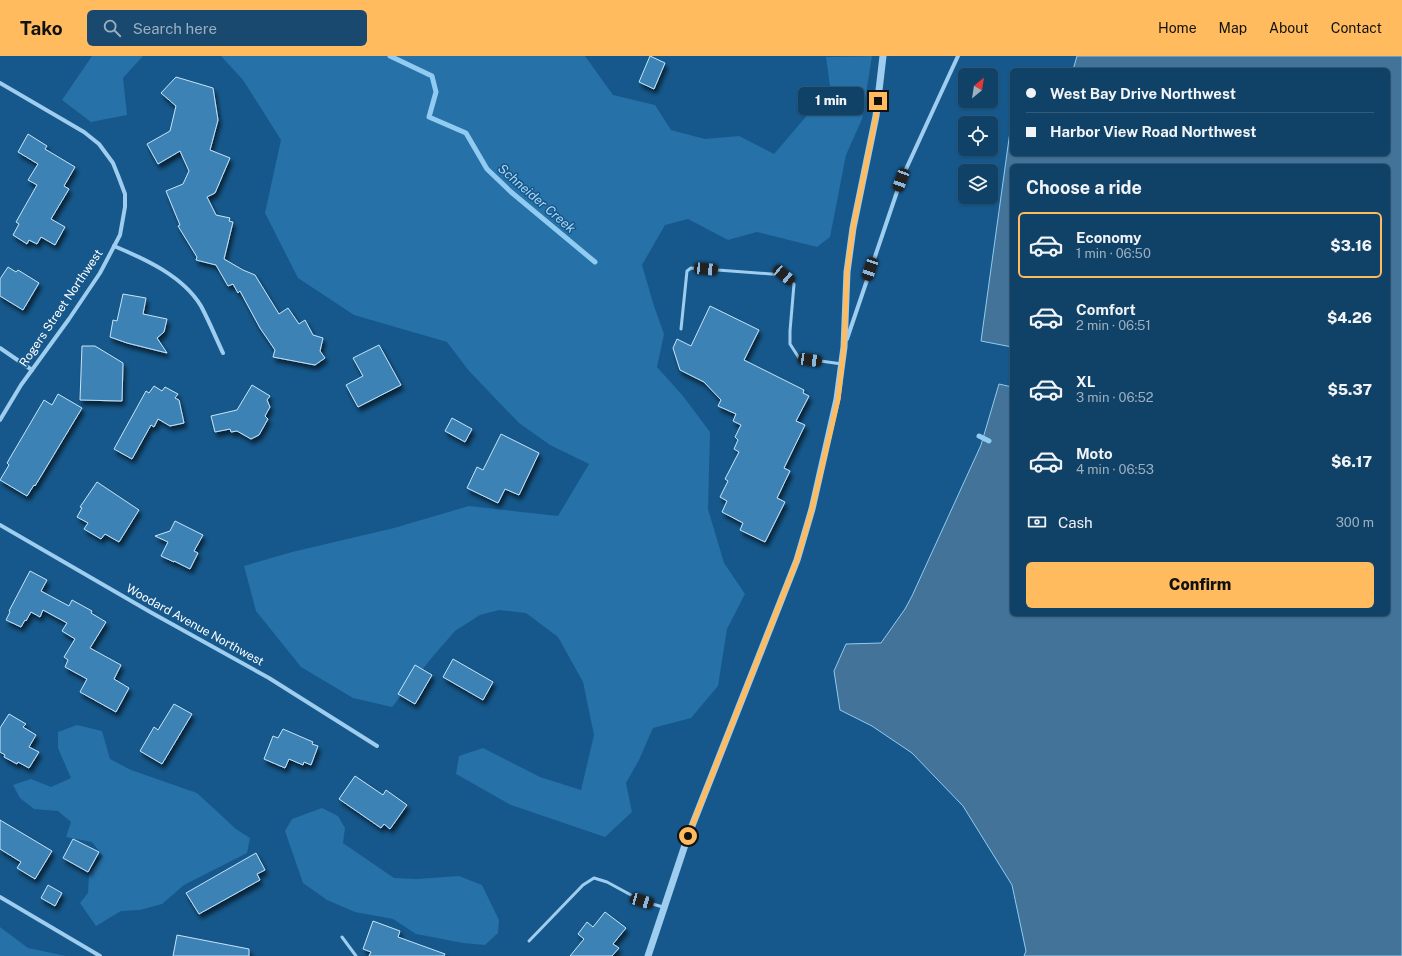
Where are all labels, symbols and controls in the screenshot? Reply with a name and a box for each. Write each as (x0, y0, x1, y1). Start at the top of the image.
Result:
search box (87, 10, 367, 46)
text: Tako (20, 17, 63, 39)
icon: search (101, 17, 123, 39)
text: Search here (133, 20, 217, 37)
text: Home (1158, 20, 1197, 36)
text: Map (1219, 20, 1247, 36)
text: About (1269, 20, 1309, 36)
text: Contact (1331, 20, 1382, 36)
north arrow (958, 68, 998, 108)
map controls (958, 68, 998, 204)
text: West Bay Drive Northwest (1050, 85, 1236, 102)
callout: 1 min (798, 87, 864, 115)
route end (869, 92, 887, 110)
text: 1 min (815, 93, 847, 108)
button: locate (958, 116, 998, 156)
text: Harbor View Road Northwest (1050, 123, 1257, 140)
water label: Schneider Creek (495, 161, 578, 236)
button: layers (958, 164, 998, 204)
car (891, 167, 911, 193)
text: Choose a ride (1026, 177, 1142, 198)
icon: car (1028, 227, 1064, 263)
text: Economy (1076, 229, 1141, 246)
text: $3.16 (1330, 237, 1372, 254)
street label: Rogers Street Northwest (16, 246, 106, 369)
text: 1 min · 06:50 (1076, 246, 1151, 261)
car (861, 256, 879, 282)
car (694, 262, 718, 276)
car (771, 263, 797, 287)
icon: car (1028, 299, 1064, 335)
text: Comfort (1076, 301, 1136, 318)
text: $4.26 (1327, 309, 1372, 326)
text: 2 min · 06:51 (1076, 318, 1151, 333)
car (797, 352, 823, 368)
icon: car (1028, 371, 1064, 407)
text: XL (1076, 373, 1095, 390)
text: $5.37 (1327, 381, 1372, 398)
text: 3 min · 06:52 (1076, 390, 1154, 405)
icon: car (1028, 443, 1064, 479)
text: Moto (1076, 445, 1113, 462)
text: $6.17 (1331, 453, 1372, 470)
text: 4 min · 06:53 (1076, 462, 1154, 477)
icon: cash (1026, 511, 1048, 533)
text: Cash (1058, 514, 1093, 531)
text: 300 m (1336, 515, 1374, 530)
button: Confirm (1026, 562, 1374, 608)
street label: Woodard Avenue Northwest (124, 581, 267, 669)
route start (679, 827, 697, 845)
car (629, 892, 655, 910)

